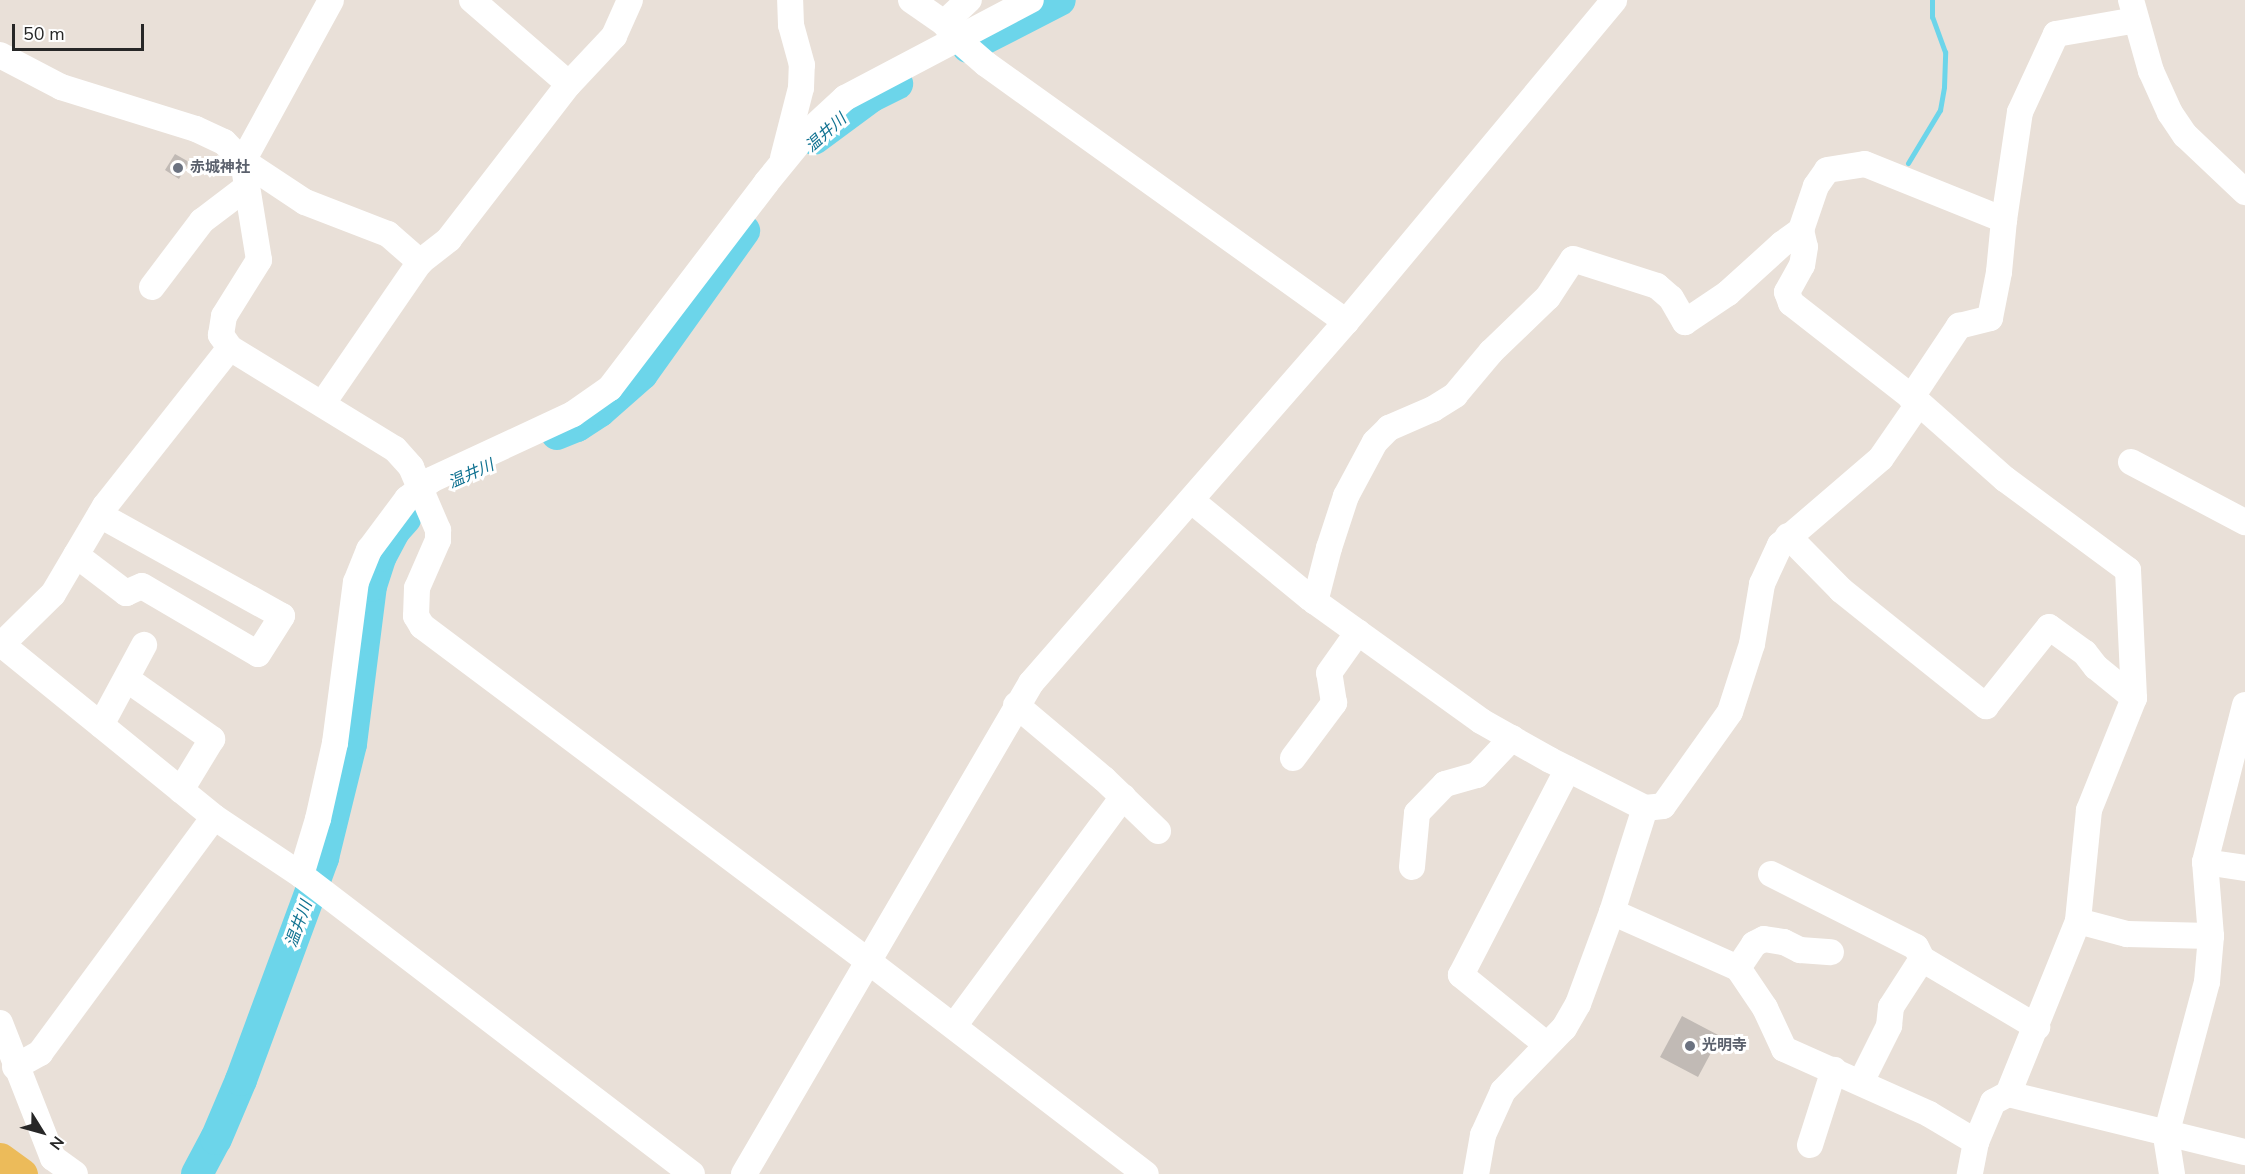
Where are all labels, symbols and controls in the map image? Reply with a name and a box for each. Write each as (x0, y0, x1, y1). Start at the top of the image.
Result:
scale bar (15, 12, 147, 50)
text: 50 m (23, 22, 65, 46)
water label: 温井川 (802, 110, 850, 156)
place label: 赤城神社 (190, 159, 250, 177)
marker: 赤城神社 (171, 161, 185, 175)
water label: 温井川 (445, 455, 497, 493)
water label: 温井川 (282, 898, 316, 950)
place label: 光明寺 (1702, 1037, 1747, 1055)
marker: 光明寺 (1683, 1039, 1697, 1053)
north arrow (12, 1102, 72, 1162)
text: N (44, 1131, 69, 1154)

